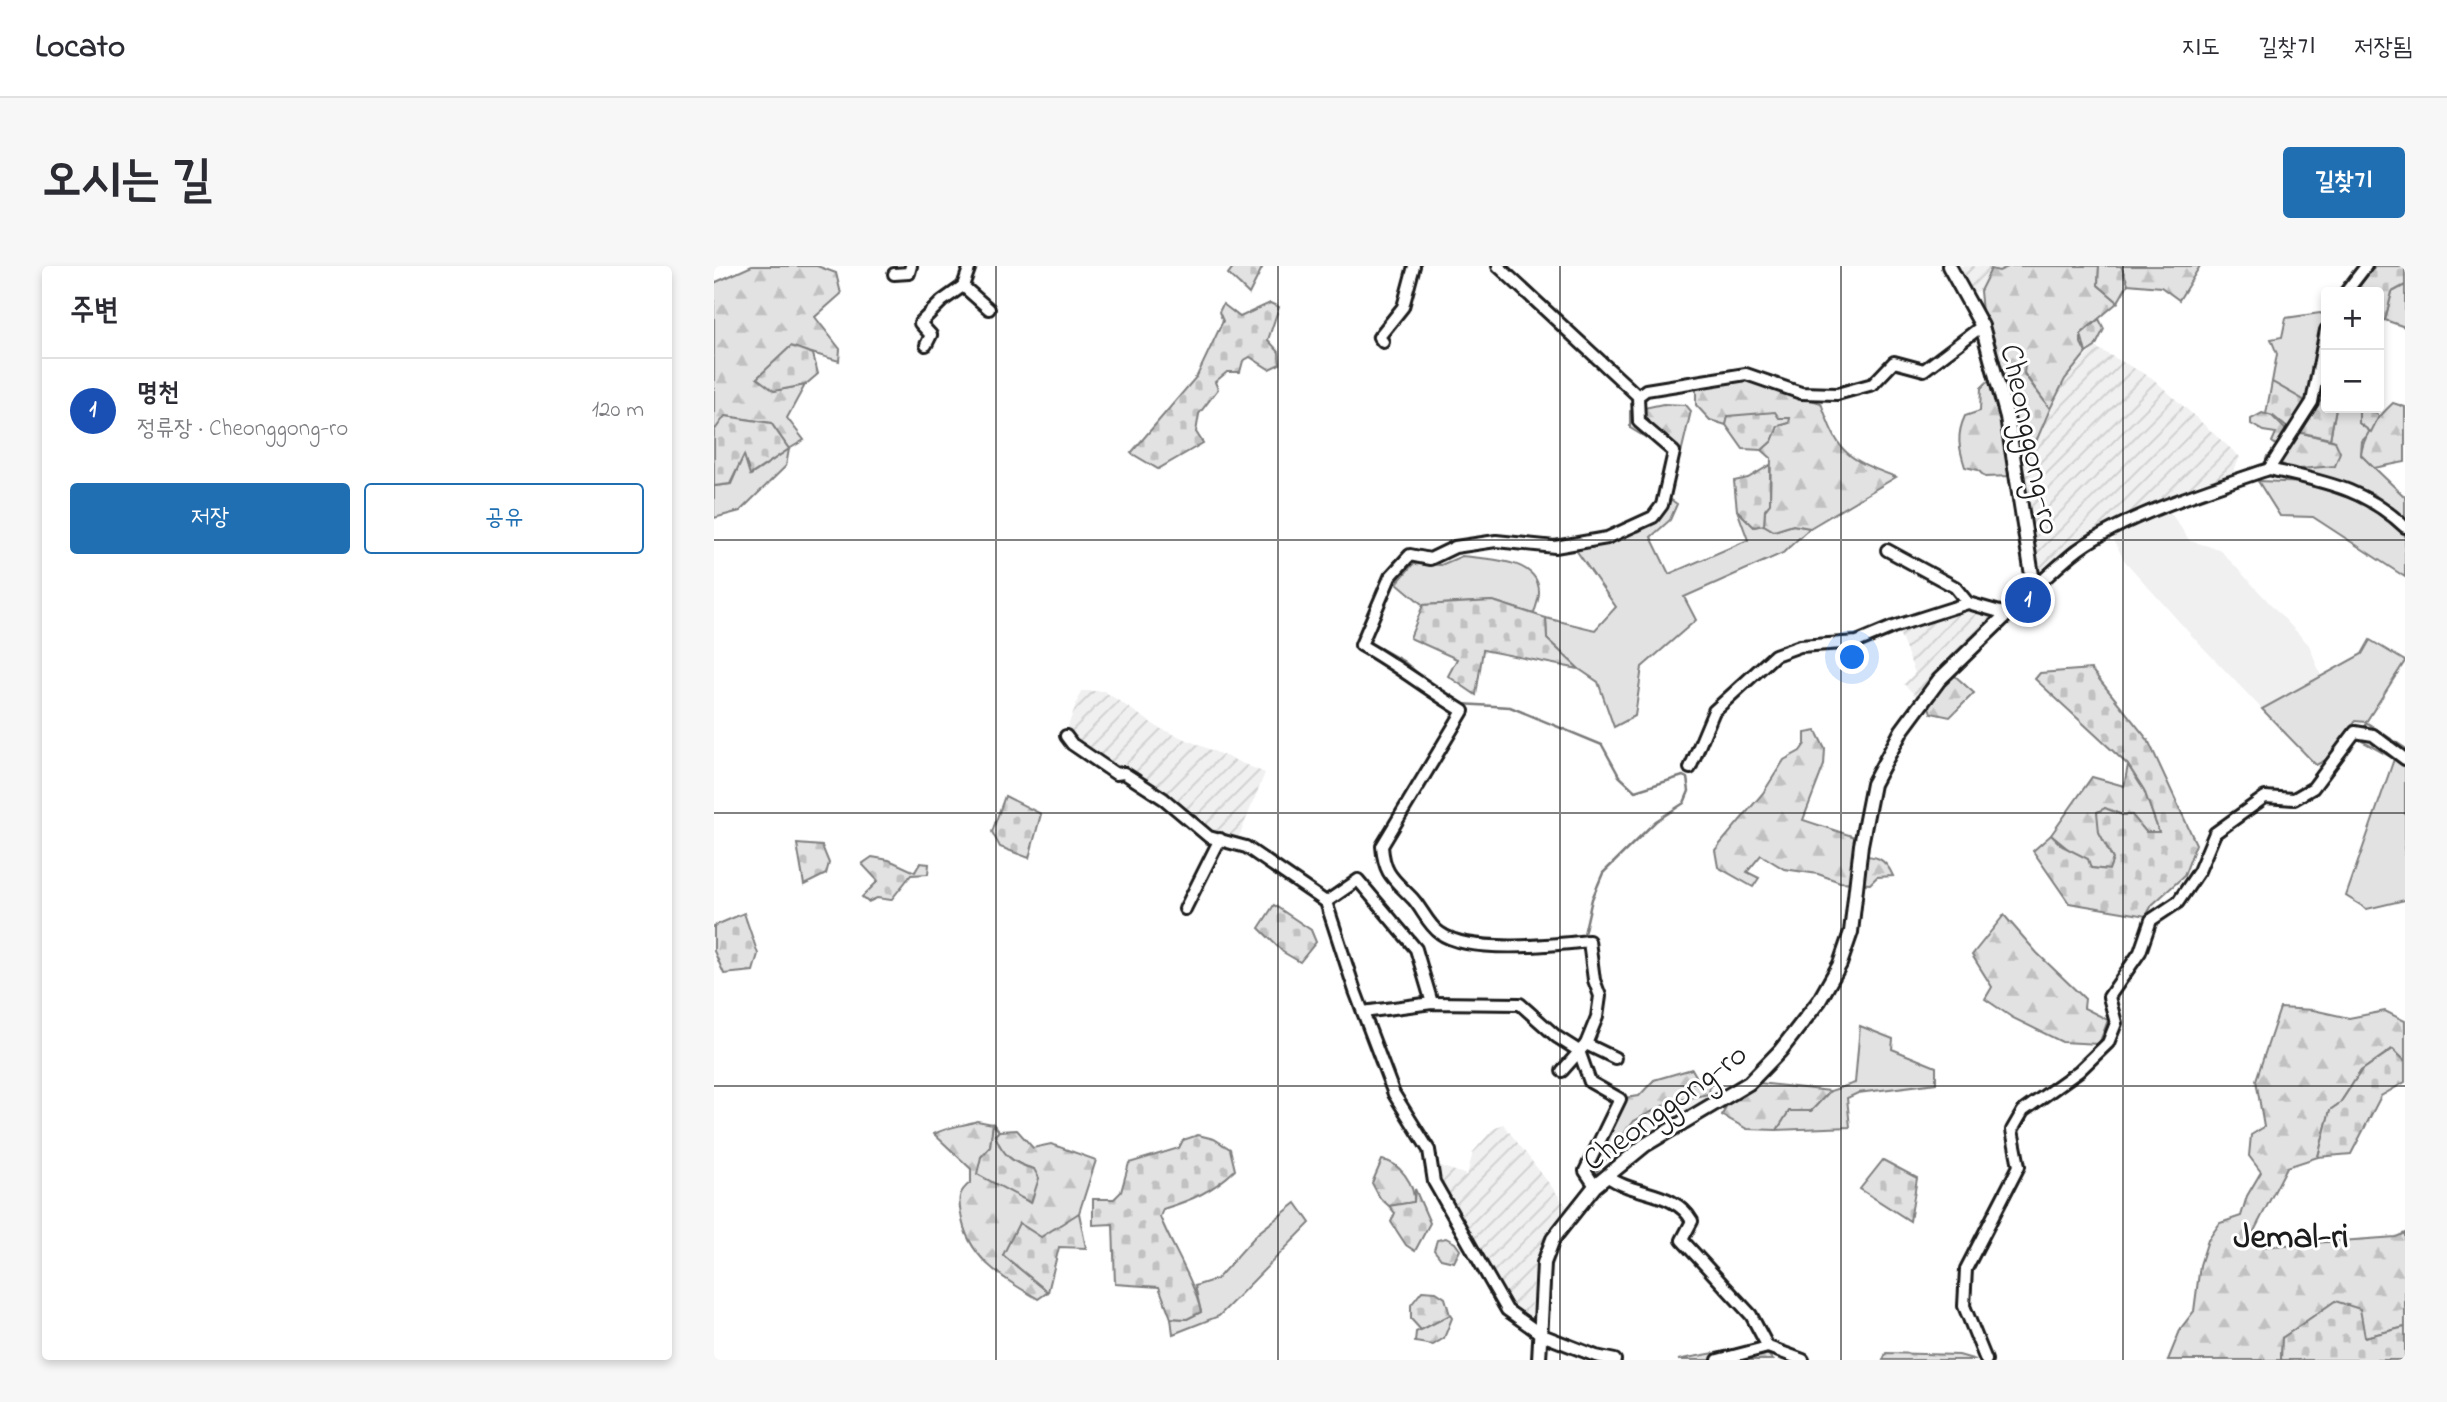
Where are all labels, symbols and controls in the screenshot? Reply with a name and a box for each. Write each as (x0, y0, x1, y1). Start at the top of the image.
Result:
text: Locato (35, 24, 125, 72)
text: 지도 (2182, 31, 2220, 66)
text: 길찾기 (2258, 31, 2316, 66)
text: 저장됨 (2354, 31, 2412, 66)
text: 오시는 길 (42, 146, 212, 218)
button: 길찾기 (2283, 147, 2405, 218)
map controls (2321, 287, 2384, 413)
button: + (2321, 287, 2384, 350)
text: 주변 (70, 290, 118, 334)
street label: Cheonggong-ro (1985, 340, 2072, 539)
button: − (2321, 350, 2384, 413)
text: 명천 (137, 375, 179, 413)
text: 1 (89, 394, 97, 427)
text: 120 m (592, 394, 644, 427)
text: 정류장 · Cheonggong-ro (137, 413, 348, 446)
button: 저장 (70, 483, 350, 554)
button: 공유 (364, 483, 644, 554)
pin: 1 (2005, 574, 2051, 626)
your location (1835, 640, 1869, 674)
street label: Cheonggong-ro (1574, 1033, 1758, 1185)
district label: Jemal-ri (2234, 1213, 2348, 1264)

